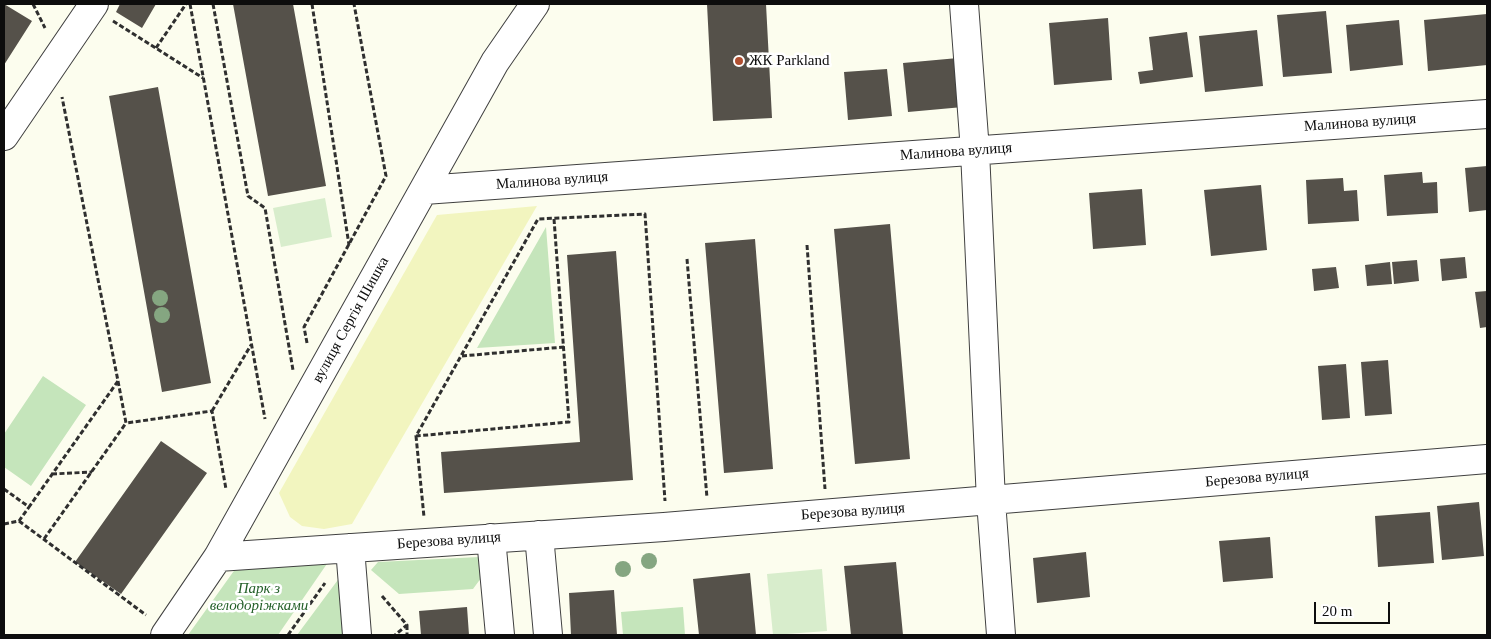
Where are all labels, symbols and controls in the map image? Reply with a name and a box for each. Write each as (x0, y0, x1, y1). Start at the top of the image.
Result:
place label: ЖК Parkland (749, 52, 830, 70)
marker: ЖК Parkland (733, 55, 745, 67)
street label: Малинова вулиця (1303, 110, 1417, 136)
street label: Малинова вулиця (899, 139, 1013, 165)
street label: Малинова вулиця (495, 168, 609, 194)
street label: вулиця Сергія Шишка (309, 254, 393, 386)
street label: Березова вулиця (1204, 464, 1310, 492)
street label: Березова вулиця (800, 499, 906, 525)
street label: Березова вулиця (396, 528, 502, 554)
park label: Парк з велодоріжками (210, 580, 308, 615)
scale bar (1316, 592, 1392, 624)
text: 20 m (1322, 603, 1352, 619)

